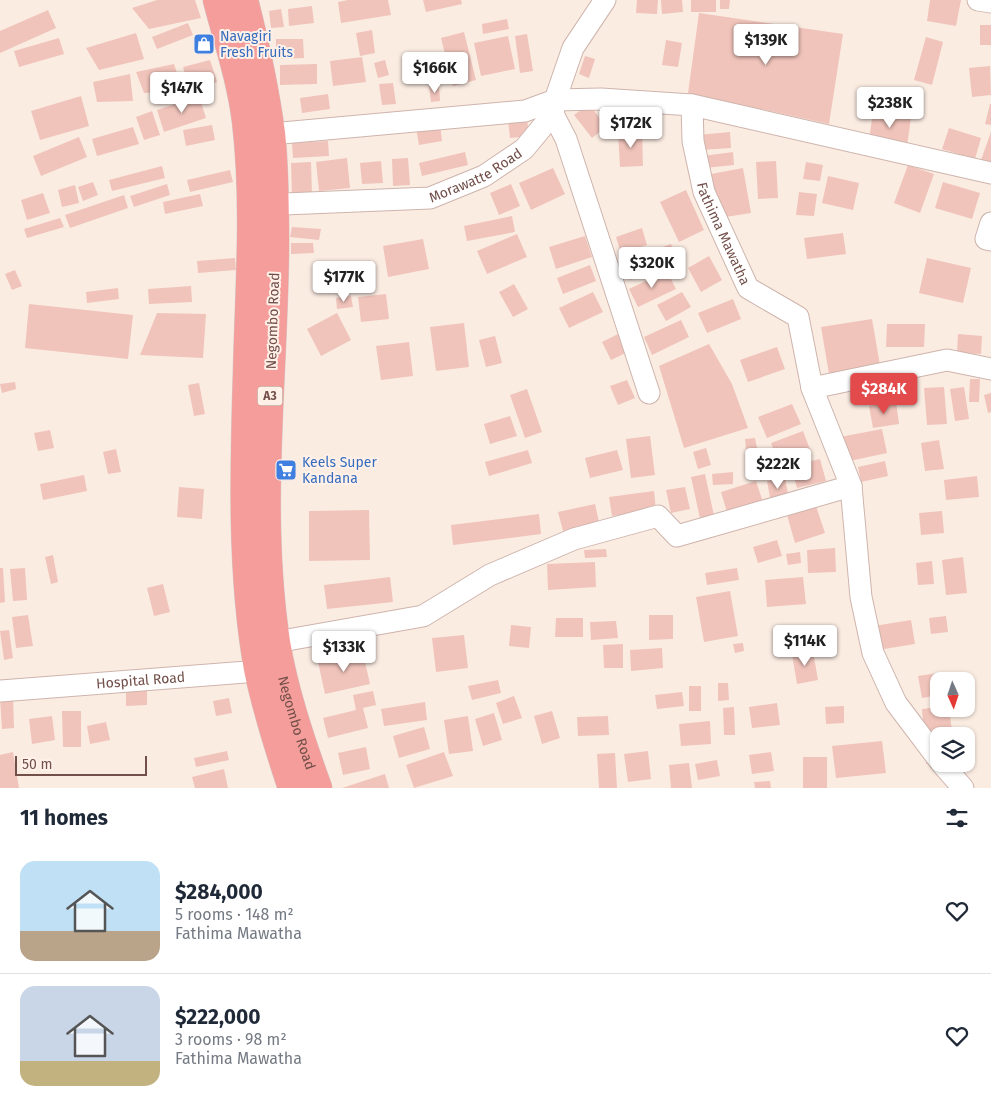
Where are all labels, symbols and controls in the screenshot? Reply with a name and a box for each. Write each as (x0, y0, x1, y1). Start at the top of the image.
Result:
pin: $139K (731, 23, 801, 66)
place label: Navagiri Fresh Fruits (220, 28, 293, 61)
text: $139K (745, 30, 787, 49)
shop icon: Navagiri Fresh Fruits (192, 32, 216, 56)
pin: $166K (400, 52, 470, 94)
text: $166K (413, 58, 457, 77)
pin: $147K (147, 72, 217, 114)
text: $147K (161, 78, 203, 97)
pin: $238K (855, 86, 925, 129)
text: $238K (868, 93, 912, 112)
pin: $172K (596, 106, 666, 149)
text: $172K (610, 113, 652, 132)
street label: Morawatte Road (426, 144, 525, 206)
street label: Fathima Mawatha (694, 181, 754, 288)
pin: $320K (617, 246, 687, 289)
text: $320K (630, 253, 674, 272)
pin: $177K (309, 260, 379, 303)
text: $177K (324, 267, 364, 286)
street label: Negombo Road (263, 272, 283, 370)
pin: $284K (849, 372, 919, 415)
text: $284K (861, 379, 907, 398)
road number: A3 (258, 386, 282, 406)
pin: $222K (743, 448, 813, 490)
place label: Keels Super Kandana (302, 454, 377, 487)
text: $222K (756, 454, 800, 473)
supermarket icon: Keels Super Kandana (274, 458, 298, 482)
pin: $114K (770, 624, 840, 667)
pin: $133K (309, 630, 379, 673)
text: $114K (784, 631, 826, 650)
text: $133K (323, 637, 365, 656)
street label: Hospital Road (95, 668, 186, 692)
north arrow (930, 672, 975, 718)
map controls (930, 672, 975, 772)
street label: Negombo Road (275, 674, 319, 772)
button: layers (930, 727, 975, 772)
scale bar (15, 753, 148, 776)
text: 50 m (22, 756, 53, 773)
icon: filters (943, 804, 971, 832)
text: 11 homes (20, 805, 108, 831)
text: $284,000 (175, 879, 263, 905)
icon: home (60, 881, 120, 941)
icon: heart (943, 897, 971, 925)
text: 5 rooms · 148 m² (175, 905, 294, 924)
text: Fathima Mawatha (175, 924, 302, 943)
text: $222,000 (175, 1004, 261, 1030)
icon: home (60, 1006, 120, 1066)
icon: heart (943, 1022, 971, 1050)
text: 3 rooms · 98 m² (175, 1030, 287, 1049)
text: Fathima Mawatha (175, 1049, 302, 1068)

